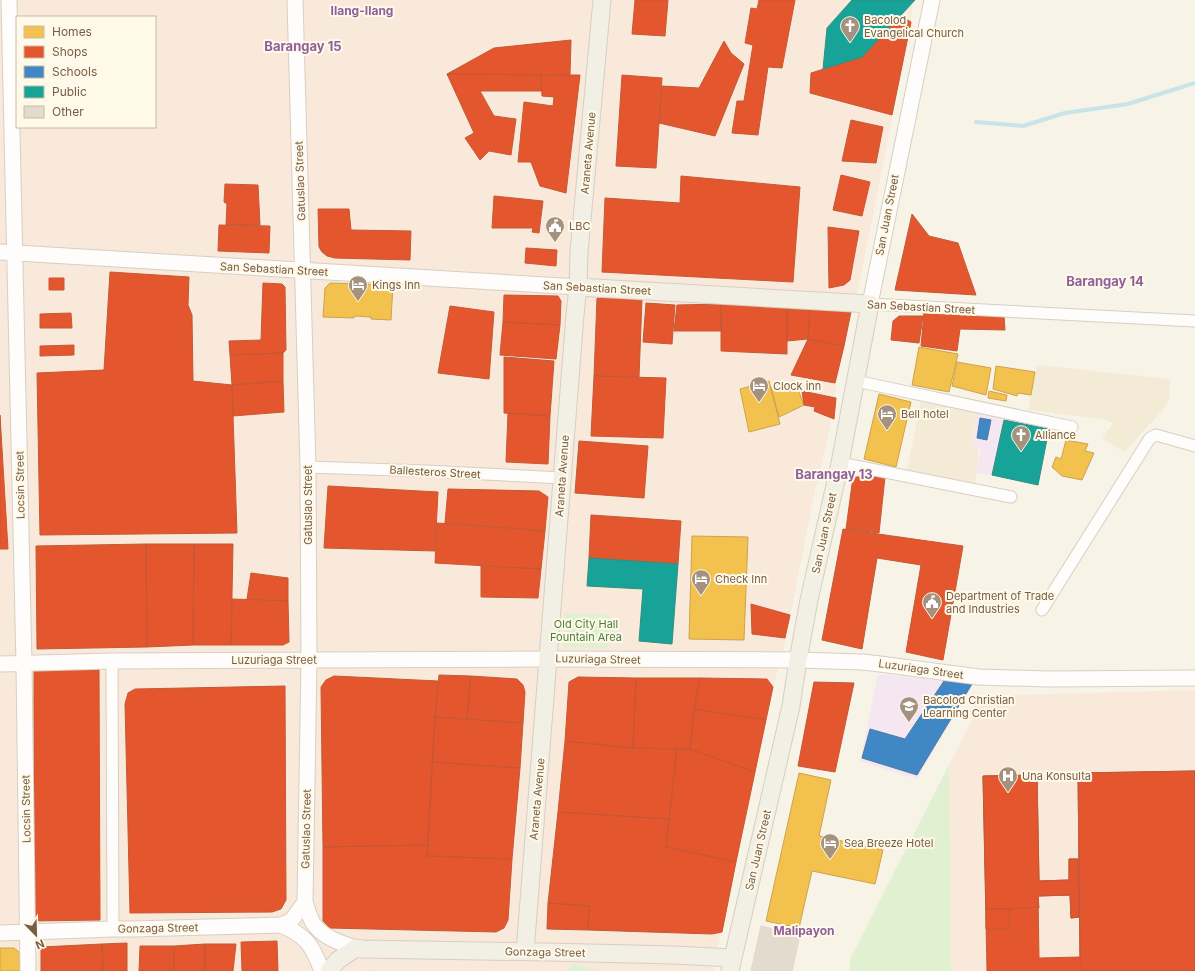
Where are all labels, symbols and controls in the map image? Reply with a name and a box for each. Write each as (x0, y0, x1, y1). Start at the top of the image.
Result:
district label: Ilang-Ilang (331, 3, 393, 18)
place label: Bacolod Evangelical Church (864, 13, 964, 40)
church icon: Bacolod Evangelical Church (839, 15, 861, 43)
legend (16, 16, 156, 128)
text: Homes (52, 24, 92, 39)
district label: Barangay 15 (264, 38, 342, 54)
text: Shops (52, 44, 88, 59)
text: Schools (52, 64, 97, 79)
text: Public (52, 84, 87, 99)
text: Other (52, 104, 84, 119)
street label: Araneta Avenue (577, 111, 599, 195)
street label: Gatuslao Street (292, 140, 308, 221)
street label: San Juan Street (872, 173, 902, 257)
public building icon: LBC (544, 215, 566, 243)
place label: LBC (569, 219, 590, 233)
street label: San Sebastian Street (220, 259, 329, 279)
district label: Barangay 14 (1066, 273, 1144, 289)
hotel icon: Kings Inn (347, 274, 369, 302)
place label: Kings Inn (372, 278, 420, 292)
street label: San Sebastian Street (543, 278, 652, 298)
street label: San Sebastian Street (867, 297, 976, 317)
hotel icon: Clock inn (748, 375, 770, 403)
place label: Clock inn (773, 379, 821, 393)
hotel icon: Bell hotel (876, 403, 898, 431)
place label: Bell hotel (901, 407, 949, 421)
church icon: Alliance (1010, 424, 1032, 452)
place label: Alliance (1035, 428, 1076, 442)
street label: Araneta Avenue (552, 434, 572, 518)
street label: Locsin Street (12, 450, 28, 519)
street label: Ballesteros Street (389, 463, 481, 481)
street label: Gatuslao Street (301, 465, 315, 545)
district label: Barangay 13 (795, 466, 873, 482)
street label: San Juan Street (809, 491, 839, 575)
hotel icon: Check Inn (690, 568, 712, 596)
place label: Check Inn (715, 572, 767, 586)
place label: Department of Trade and Industries (946, 589, 1054, 616)
public building icon: Department of Trade and Industries (921, 591, 943, 619)
park label: Old City Hall Fountain Area (550, 617, 622, 644)
street label: Luzuriaga Street (555, 651, 641, 667)
street label: Luzuriaga Street (231, 653, 317, 667)
street label: Luzuriaga Street (878, 656, 965, 682)
place label: Bacolod Christian Learning Center (923, 693, 1015, 720)
school or university icon: Bacolod Christian Learning Center (898, 695, 920, 723)
street label: Araneta Avenue (526, 757, 548, 841)
hospital icon: Una Konsulta (997, 765, 1019, 793)
place label: Una Konsulta (1022, 769, 1091, 783)
street label: Locsin Street (18, 774, 34, 843)
street label: Gatuslao Street (298, 789, 314, 869)
street label: San Juan Street (742, 808, 774, 892)
hotel icon: Sea Breeze Hotel (819, 832, 841, 860)
place label: Sea Breeze Hotel (844, 836, 933, 850)
north arrow (16, 915, 56, 955)
street label: Gonzaga Street (118, 920, 199, 936)
district label: Malipayon (774, 923, 834, 938)
text: N (33, 936, 47, 952)
street label: Gonzaga Street (505, 944, 586, 960)

